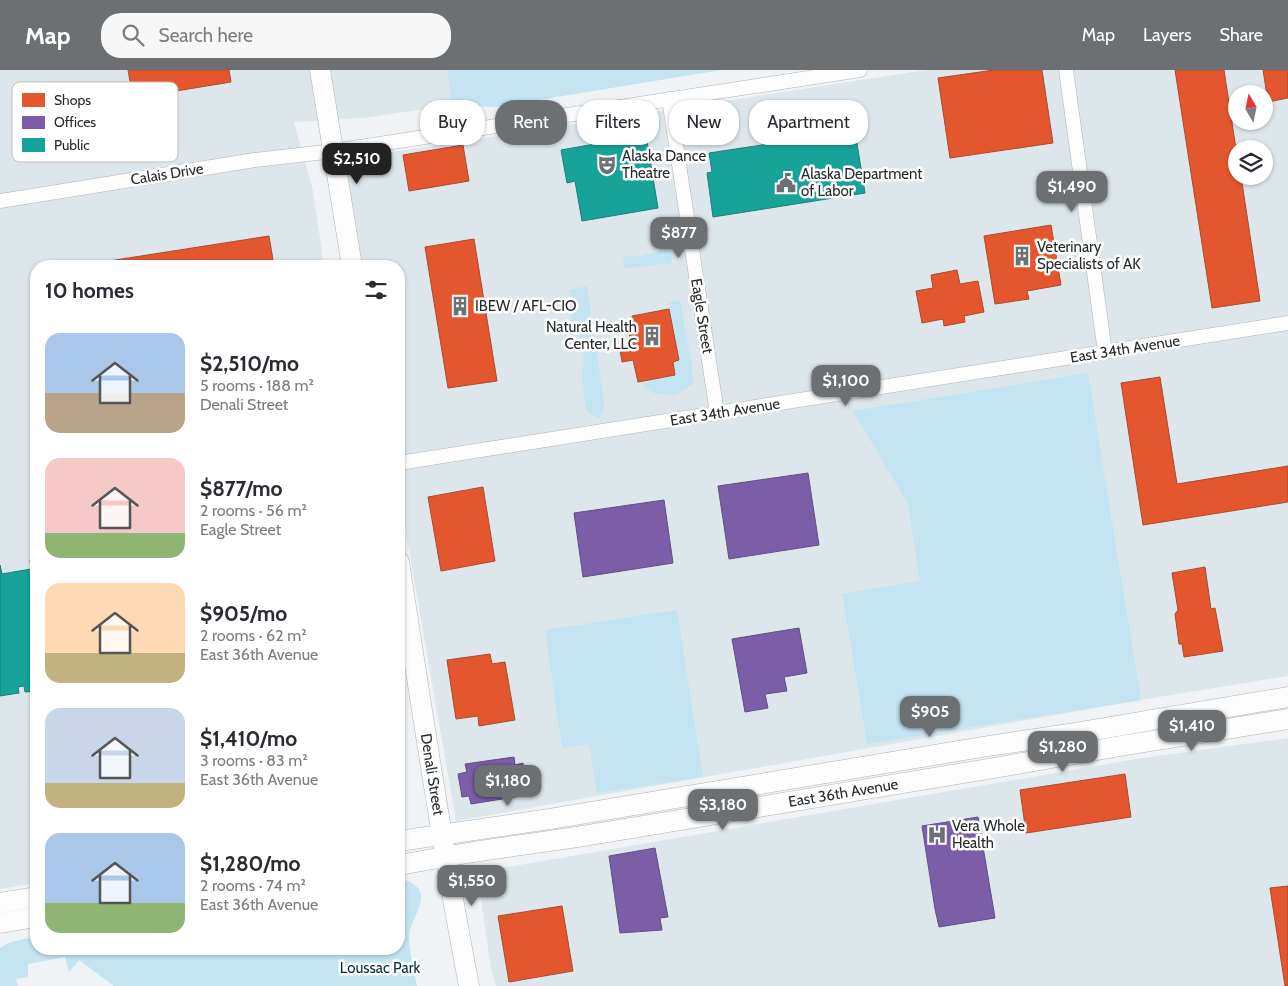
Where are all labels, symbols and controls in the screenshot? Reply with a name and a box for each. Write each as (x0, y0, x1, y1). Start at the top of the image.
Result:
search box (101, 13, 451, 58)
text: Map (25, 21, 71, 50)
icon: search (119, 21, 147, 49)
text: Search here (159, 24, 253, 47)
text: Map (1082, 24, 1115, 46)
text: Layers (1143, 24, 1192, 46)
text: Share (1220, 24, 1263, 46)
legend (12, 82, 178, 162)
north arrow (1228, 85, 1272, 130)
map controls (1228, 85, 1273, 185)
text: Shops (54, 91, 91, 109)
chip: Buy (420, 100, 485, 145)
chip: Rent (495, 100, 567, 145)
chip: Filters (577, 100, 659, 145)
chip: New (669, 100, 739, 145)
chip: Apartment (749, 100, 868, 145)
text: Offices (54, 113, 96, 131)
text: Public (54, 136, 90, 154)
button: layers (1228, 140, 1273, 185)
pin: $2,510 (316, 142, 398, 185)
place label: Alaska Dance Theatre (622, 147, 706, 182)
text: $2,510 (333, 149, 381, 168)
theatre icon: Alaska Dance Theatre (596, 154, 618, 176)
street label: Calais Drive (129, 159, 205, 189)
place label: Alaska Department of Labor (801, 165, 922, 200)
pin: $1,490 (1031, 170, 1113, 213)
public building icon: Alaska Department of Labor (775, 172, 797, 194)
text: $1,490 (1047, 177, 1097, 196)
pin: $877 (649, 216, 709, 259)
text: $877 (661, 223, 697, 242)
place label: Veterinary Specialists of AK (1037, 238, 1141, 273)
building icon: Veterinary Specialists of AK (1011, 245, 1033, 267)
icon: filters (362, 276, 390, 304)
street label: Eagle Street (687, 277, 717, 355)
text: 10 homes (45, 278, 134, 303)
building icon: IBEW / AFL-CIO (449, 295, 471, 317)
place label: IBEW / AFL-CIO (475, 297, 577, 315)
place label: Natural Health Center, LLC (546, 318, 637, 353)
building icon: Natural Health Center, LLC (641, 325, 663, 347)
street label: East 34th Avenue (1069, 331, 1182, 367)
text: $2,510/mo (200, 351, 299, 376)
icon: home (85, 353, 145, 413)
pin: $1,100 (805, 364, 887, 407)
text: $1,100 (822, 371, 870, 390)
text: 5 rooms · 188 m² (200, 376, 314, 395)
street label: East 34th Avenue (669, 394, 782, 430)
text: Denali Street (200, 395, 288, 414)
text: $877/mo (200, 476, 282, 501)
icon: home (85, 478, 145, 538)
text: 2 rooms · 56 m² (200, 501, 307, 520)
text: Eagle Street (200, 520, 281, 539)
text: $905/mo (200, 601, 287, 626)
icon: home (85, 603, 145, 663)
text: 2 rooms · 62 m² (200, 626, 307, 645)
text: East 36th Avenue (200, 645, 318, 664)
pin: $905 (900, 696, 960, 738)
text: $905 (911, 702, 949, 721)
pin: $1,410 (1151, 710, 1233, 752)
text: $1,410 (1169, 716, 1215, 735)
text: $1,410/mo (200, 726, 297, 751)
icon: home (85, 728, 145, 788)
pin: $1,280 (1022, 730, 1104, 773)
street label: Denali Street (417, 732, 448, 817)
text: $1,280 (1039, 737, 1087, 756)
text: 3 rooms · 83 m² (200, 751, 308, 770)
pin: $1,180 (467, 764, 549, 807)
text: East 36th Avenue (200, 770, 318, 789)
text: $1,180 (485, 771, 531, 790)
street label: East 36th Avenue (787, 775, 900, 811)
pin: $3,180 (682, 788, 764, 831)
text: $3,180 (699, 795, 747, 814)
place label: Vera Whole Health (952, 817, 1025, 852)
hospital icon: Vera Whole Health (926, 824, 948, 846)
text: $1,280/mo (200, 851, 300, 876)
icon: home (85, 853, 145, 913)
pin: $1,550 (431, 864, 513, 907)
text: $1,550 (448, 871, 496, 890)
text: 2 rooms · 74 m² (200, 876, 306, 895)
text: East 36th Avenue (200, 895, 318, 914)
park label: Loussac Park (340, 959, 420, 977)

